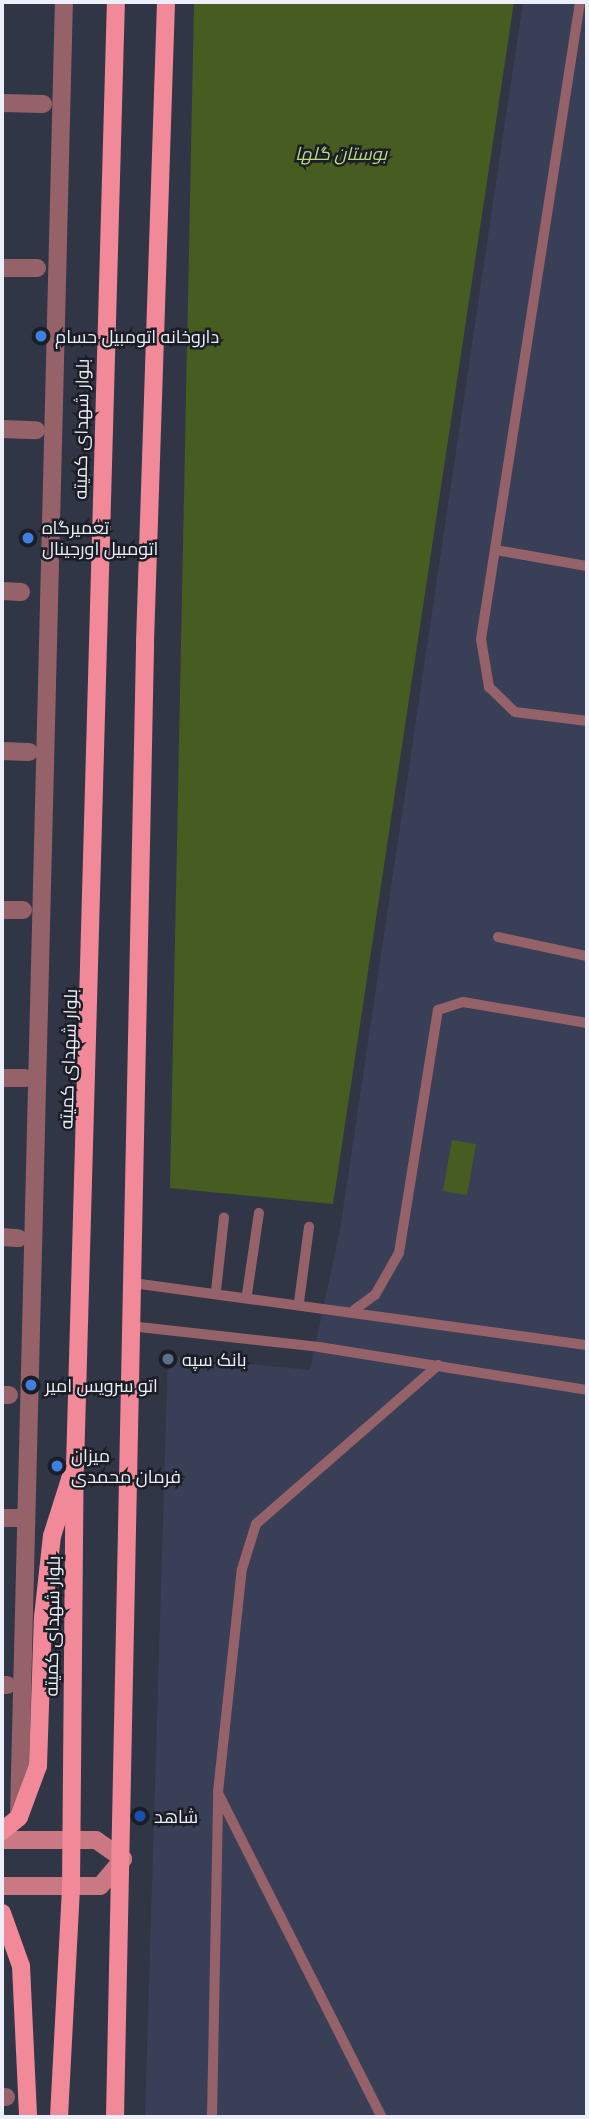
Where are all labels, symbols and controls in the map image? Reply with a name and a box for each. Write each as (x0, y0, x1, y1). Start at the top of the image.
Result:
park label: بوستان گلها (295, 142, 387, 164)
place label: داروخانه اتومبیل حسام (55, 325, 219, 347)
marker: داروخانه اتومبیل حسام (33, 328, 49, 344)
street label: بلوار شهدای کمیته (69, 358, 93, 500)
place label: تعمیرگاه اتومبیل اورجینال (42, 517, 158, 560)
marker: تعمیرگاه اتومبیل اورجینال (20, 530, 36, 546)
street label: بلوار شهدای کمیته (55, 988, 81, 1130)
place label: بانک سپه (182, 1348, 247, 1370)
marker: بانک سپه (160, 1351, 176, 1367)
place label: اتو سرویس امیر (45, 1374, 158, 1396)
marker: اتو سرویس امیر (23, 1377, 39, 1393)
place label: میزان فرمان محمدی (71, 1445, 181, 1488)
marker: میزان فرمان محمدی (49, 1458, 65, 1474)
street label: بلوار شهدای کمیته (40, 1555, 64, 1697)
place label: شاهد (154, 1805, 198, 1827)
marker: شاهد (132, 1808, 148, 1824)

